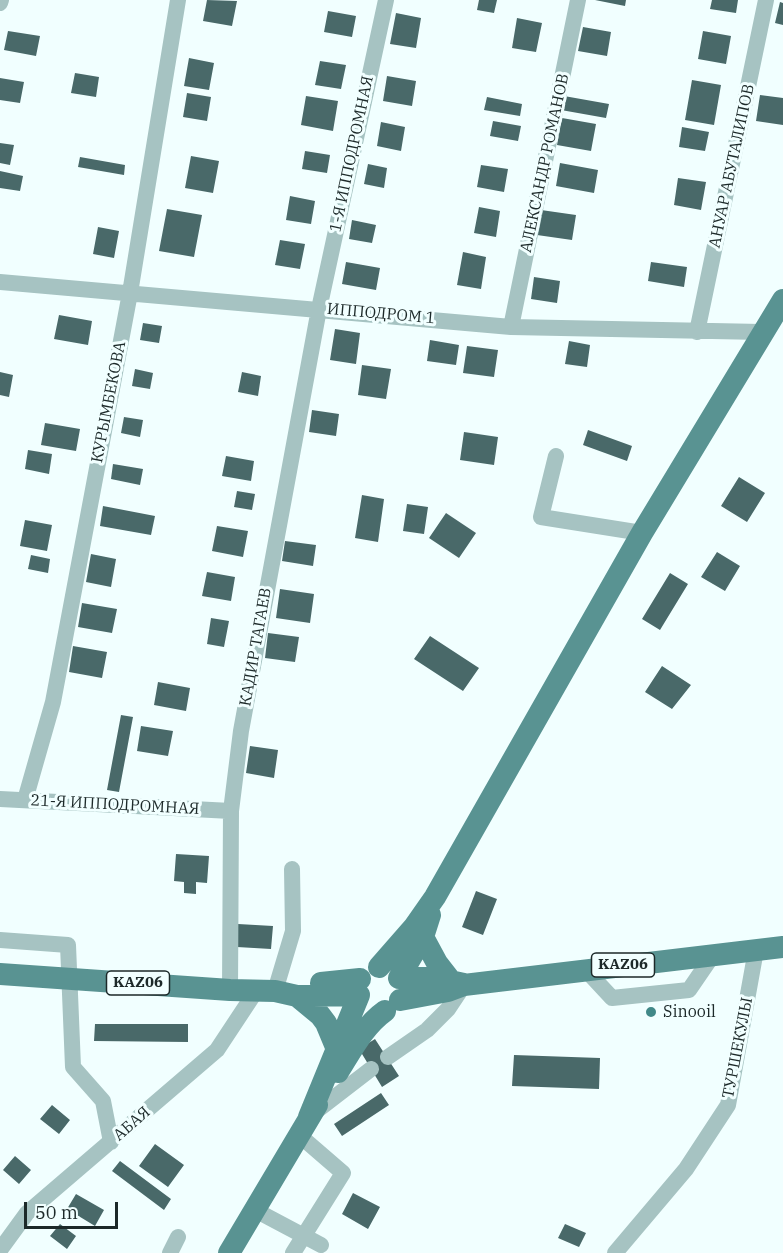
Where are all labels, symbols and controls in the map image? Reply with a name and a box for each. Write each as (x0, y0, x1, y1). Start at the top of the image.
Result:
street label: АЛЕКСАНДР РОМАНОВ (517, 72, 573, 254)
street label: 1-Я ИППОДРОМНАЯ (326, 74, 378, 234)
street label: АНУАР АБУТАЛИПОВ (705, 82, 759, 250)
street label: ИППОДРОМ 1 (326, 300, 436, 328)
street label: КУРЫМБЕКОВА (88, 340, 130, 464)
street label: КАДИР ТАГАЕВ (236, 586, 276, 708)
street label: 21-Я ИППОДРОМНАЯ (30, 791, 200, 819)
road number: KAZ06 (592, 953, 654, 977)
road number: KAZ06 (106, 971, 170, 995)
street label: ТУРШЕКУЛЫ (719, 996, 757, 1100)
place label: Sinooil (663, 1002, 716, 1022)
marker: Sinooil (644, 1005, 658, 1019)
street label: АБАЯ (110, 1103, 154, 1145)
scale bar (27, 1190, 122, 1228)
text: 50 m (35, 1201, 78, 1224)

